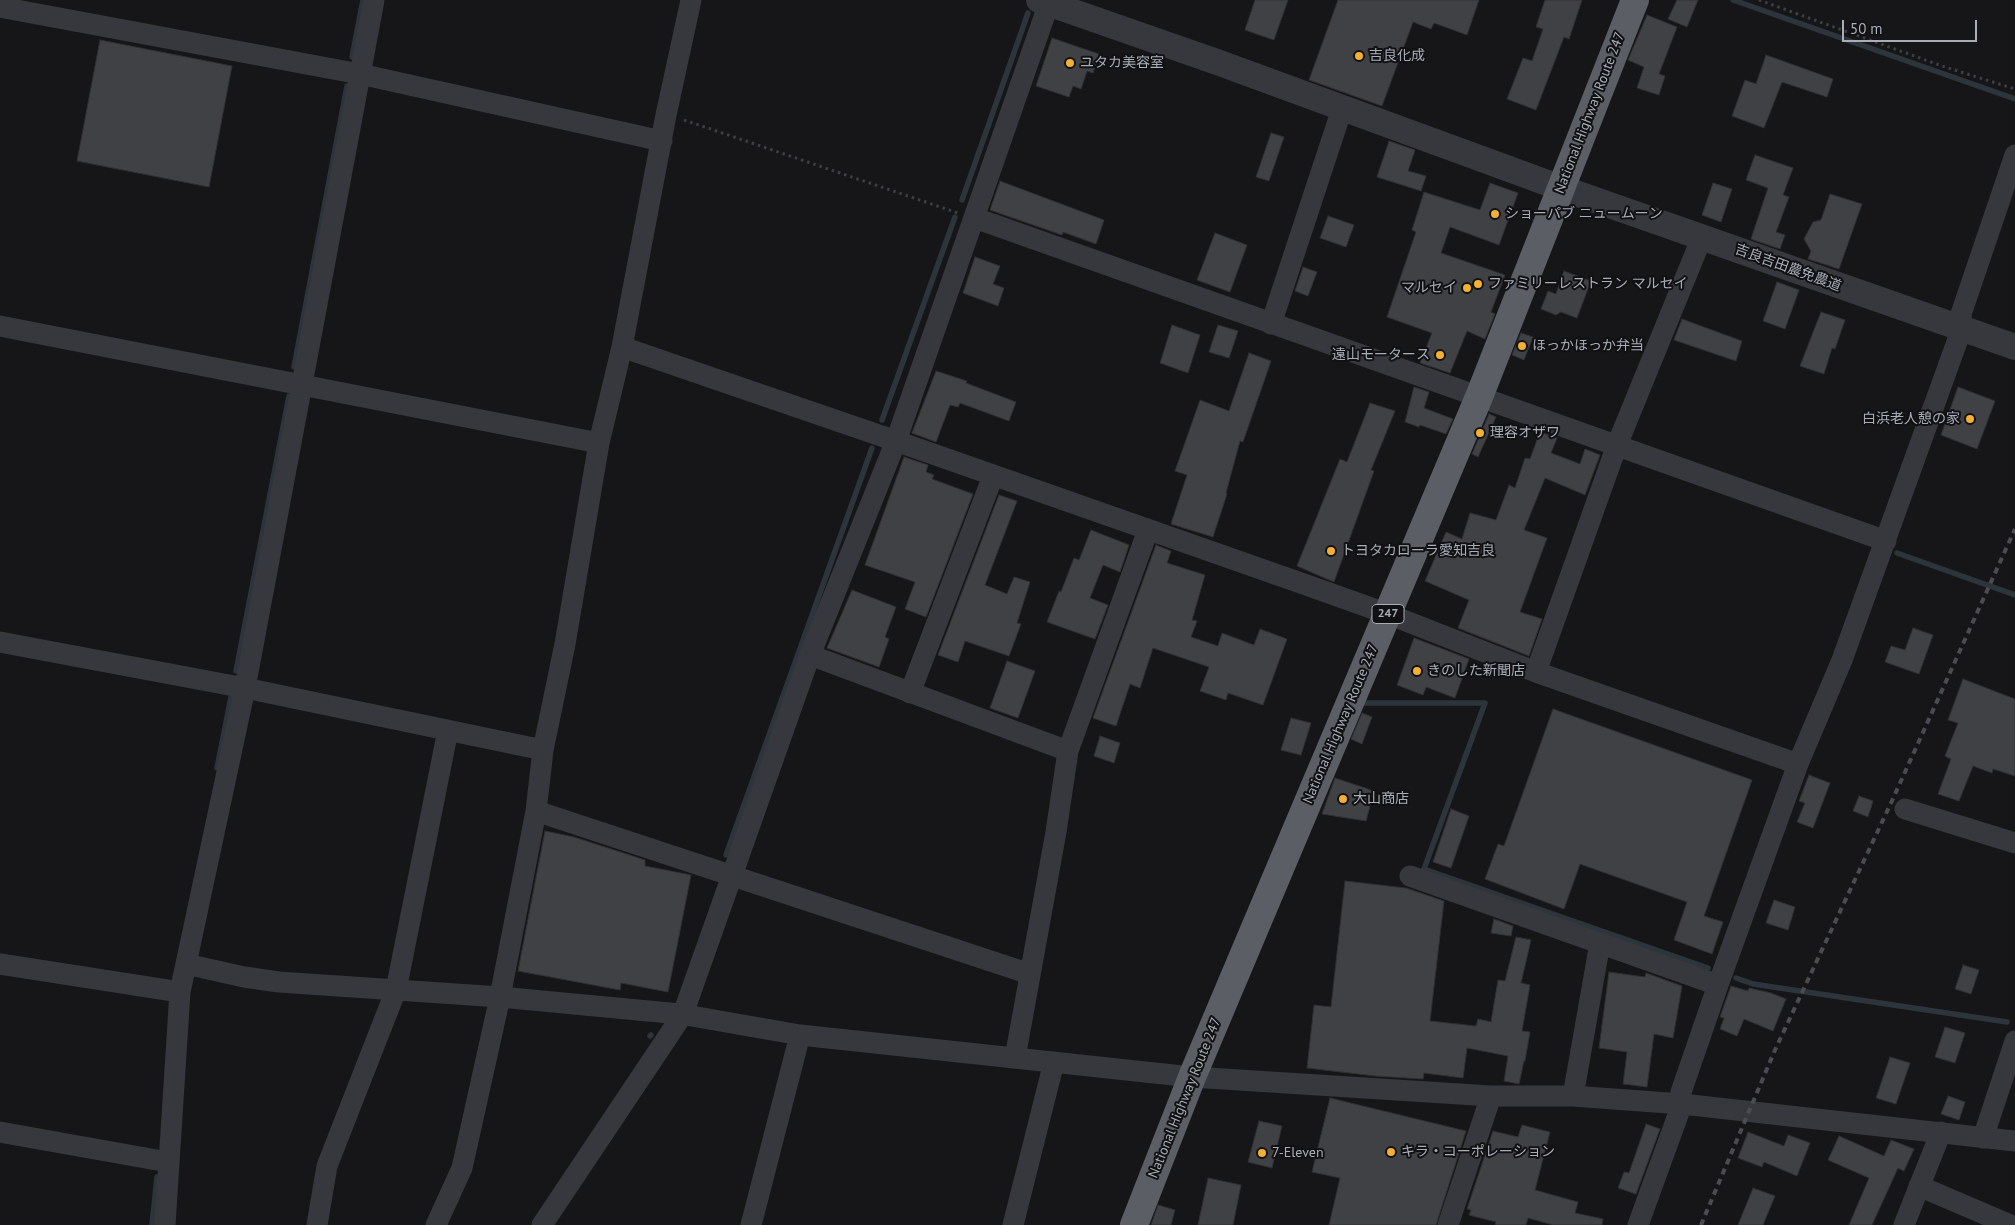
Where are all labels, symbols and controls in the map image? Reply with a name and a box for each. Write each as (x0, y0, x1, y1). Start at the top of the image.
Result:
scale bar (1845, 10, 1980, 42)
text: 50 m (1850, 19, 1883, 38)
street label: National Highway Route 247 (1551, 30, 1629, 196)
place label: 吉良化成 (1369, 48, 1425, 64)
marker: 吉良化成 (1353, 50, 1365, 62)
place label: ユタカ美容室 (1080, 55, 1164, 71)
marker: ユタカ美容室 (1064, 57, 1076, 69)
place label: ショーパブ ニュームーン (1505, 206, 1663, 222)
marker: ショーパブ ニュームーン (1489, 208, 1501, 220)
street label: 吉良吉田農免農道 (1733, 241, 1843, 295)
place label: ファミリーレストラン マルセイ (1488, 276, 1688, 292)
marker: ファミリーレストラン マルセイ (1472, 278, 1484, 290)
place label: マルセイ (1401, 280, 1457, 296)
marker: マルセイ (1461, 282, 1473, 294)
place label: ほっかほっか弁当 (1532, 338, 1644, 354)
marker: ほっかほっか弁当 (1516, 340, 1528, 352)
place label: 遠山モータース (1332, 347, 1430, 363)
marker: 遠山モータース (1434, 349, 1446, 361)
place label: 白浜老人憩の家 (1862, 411, 1960, 427)
marker: 白浜老人憩の家 (1964, 413, 1976, 425)
place label: 理容オザワ (1490, 425, 1560, 441)
marker: 理容オザワ (1474, 427, 1486, 439)
place label: トヨタカローラ愛知吉良 (1341, 543, 1495, 559)
marker: トヨタカローラ愛知吉良 (1325, 545, 1337, 557)
road number: 247 (1372, 604, 1404, 624)
street label: National Highway Route 247 (1300, 642, 1382, 806)
place label: きのした新聞店 (1427, 663, 1525, 679)
marker: きのした新聞店 (1411, 665, 1423, 677)
place label: 大山商店 (1353, 791, 1409, 807)
marker: 大山商店 (1337, 793, 1349, 805)
street label: National Highway Route 247 (1145, 1015, 1225, 1181)
place label: キラ・コーポレーション (1401, 1144, 1555, 1160)
place label: 7-Eleven (1272, 1145, 1324, 1161)
marker: キラ・コーポレーション (1385, 1146, 1397, 1158)
marker: 7-Eleven (1256, 1147, 1268, 1159)

